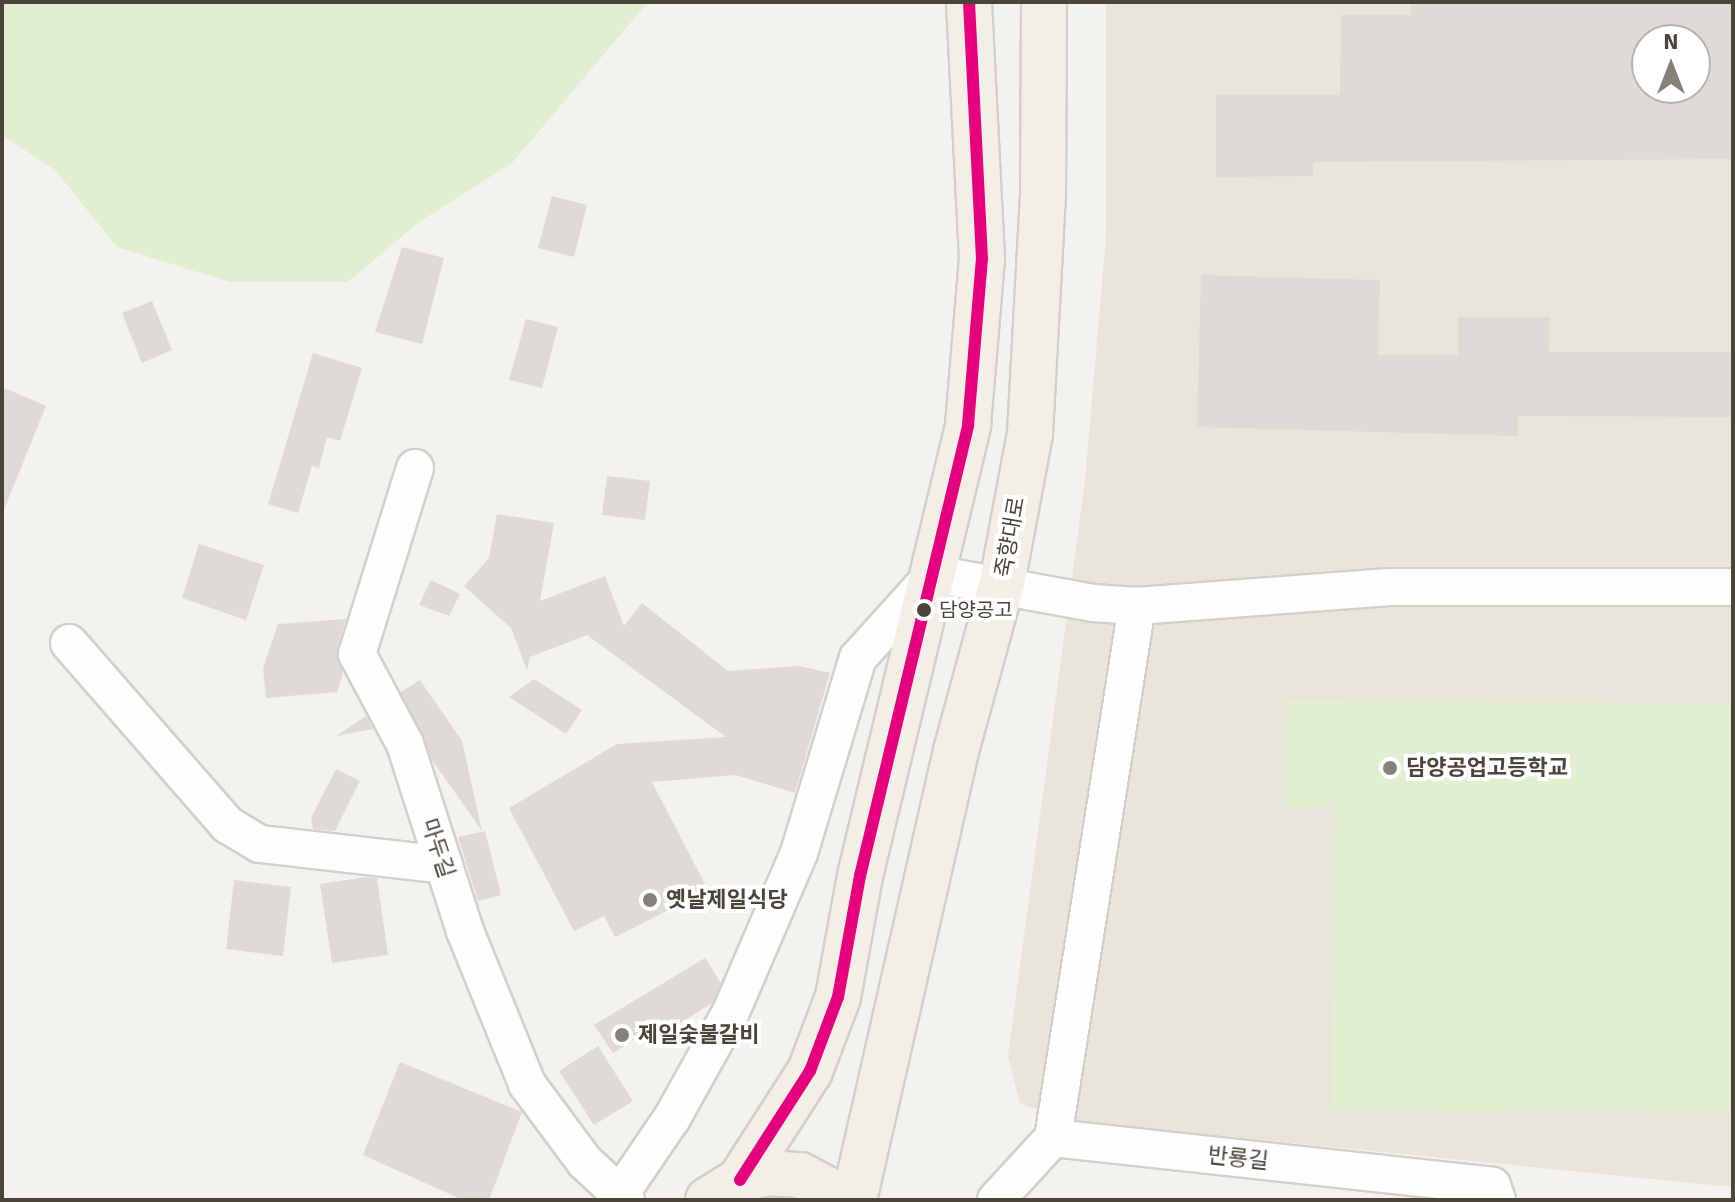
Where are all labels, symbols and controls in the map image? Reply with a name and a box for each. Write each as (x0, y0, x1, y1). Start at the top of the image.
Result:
north arrow (1631, 24, 1711, 104)
text: N (1663, 28, 1679, 55)
street label: 죽향대로 (990, 495, 1030, 579)
place label: 담양공고 (939, 598, 1013, 622)
marker: 담양공고 (916, 602, 932, 618)
place label: 담양공업고등학교 (1406, 755, 1568, 781)
marker: 담양공업고등학교 (1381, 759, 1399, 777)
street label: 마두길 (416, 815, 460, 881)
place label: 옛날제일식당 (666, 887, 787, 913)
marker: 옛날제일식당 (641, 891, 659, 909)
place label: 제일숯불갈비 (638, 1022, 759, 1048)
marker: 제일숯불갈비 (613, 1026, 631, 1044)
street label: 반룡길 (1206, 1142, 1270, 1174)

